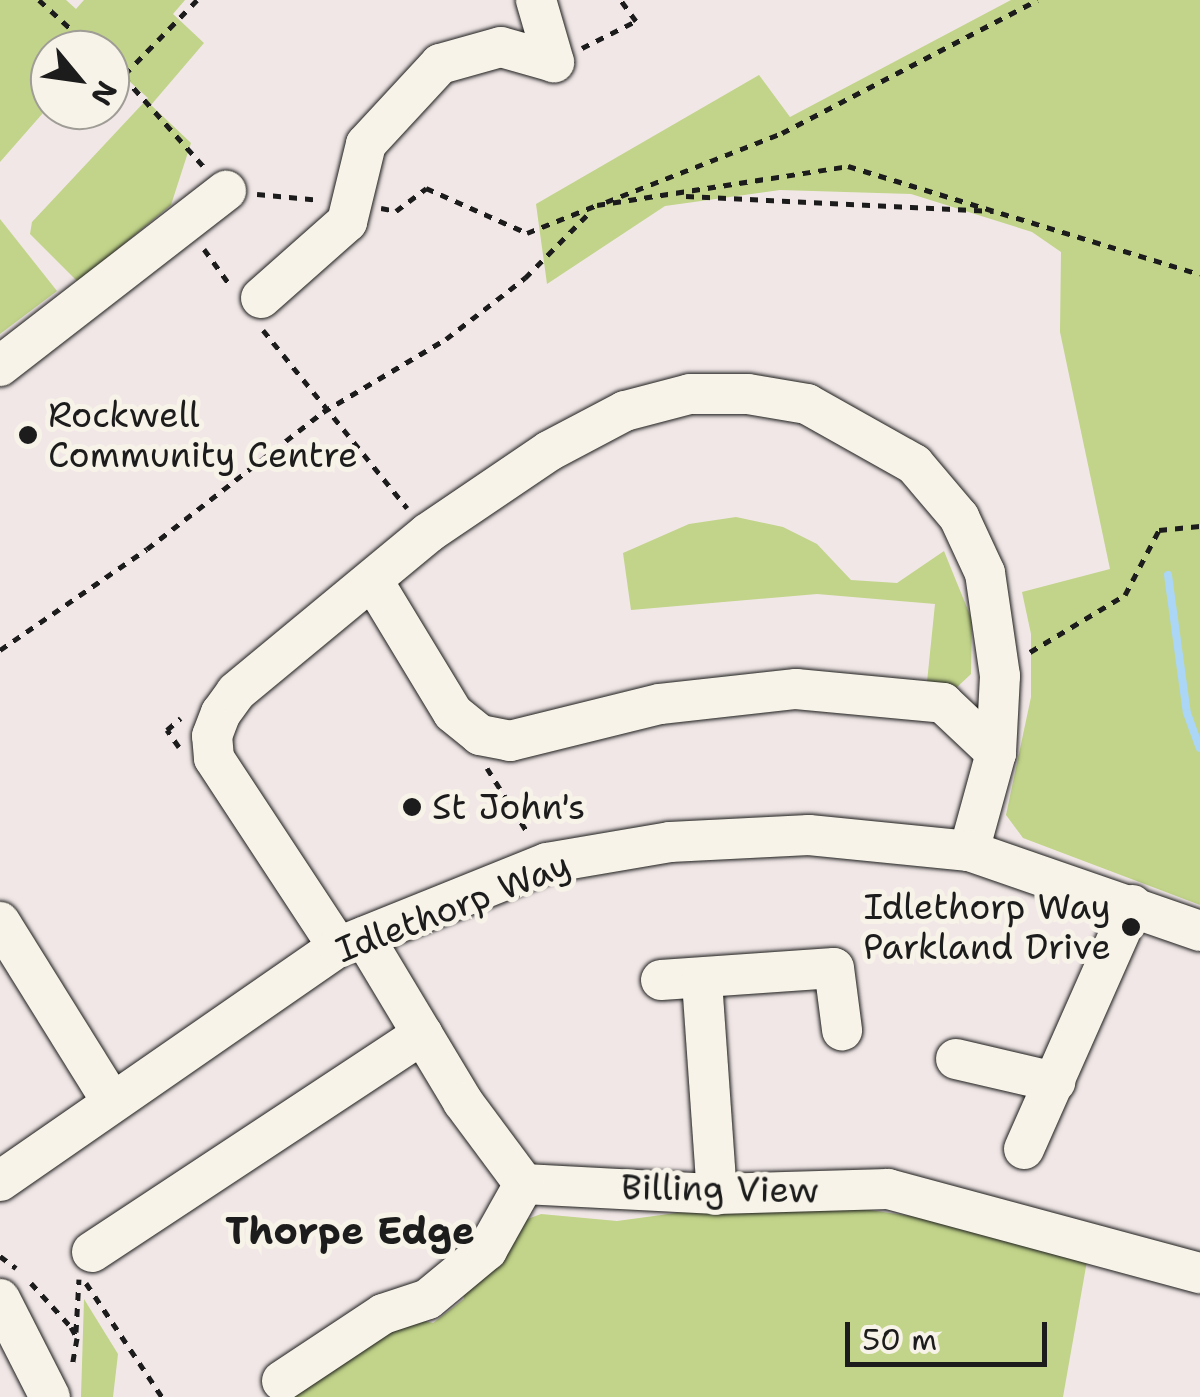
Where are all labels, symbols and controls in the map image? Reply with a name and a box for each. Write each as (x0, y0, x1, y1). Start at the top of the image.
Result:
north arrow (30, 30, 130, 130)
text: N (82, 75, 126, 112)
place label: Rockwell Community Centre (48, 394, 358, 476)
marker: Rockwell Community Centre (17, 424, 39, 446)
place label: St John's (432, 786, 585, 828)
marker: St John's (401, 796, 423, 818)
street label: Idlethorp Way (330, 843, 576, 971)
place label: Idlethorp Way Parkland Drive (863, 886, 1111, 968)
marker: Idlethorp Way Parkland Drive (1120, 916, 1142, 938)
street label: Billing View (621, 1166, 819, 1212)
district label: Thorpe Edge (225, 1208, 475, 1254)
scale bar (850, 1302, 1052, 1364)
text: 50 m (862, 1319, 937, 1360)

